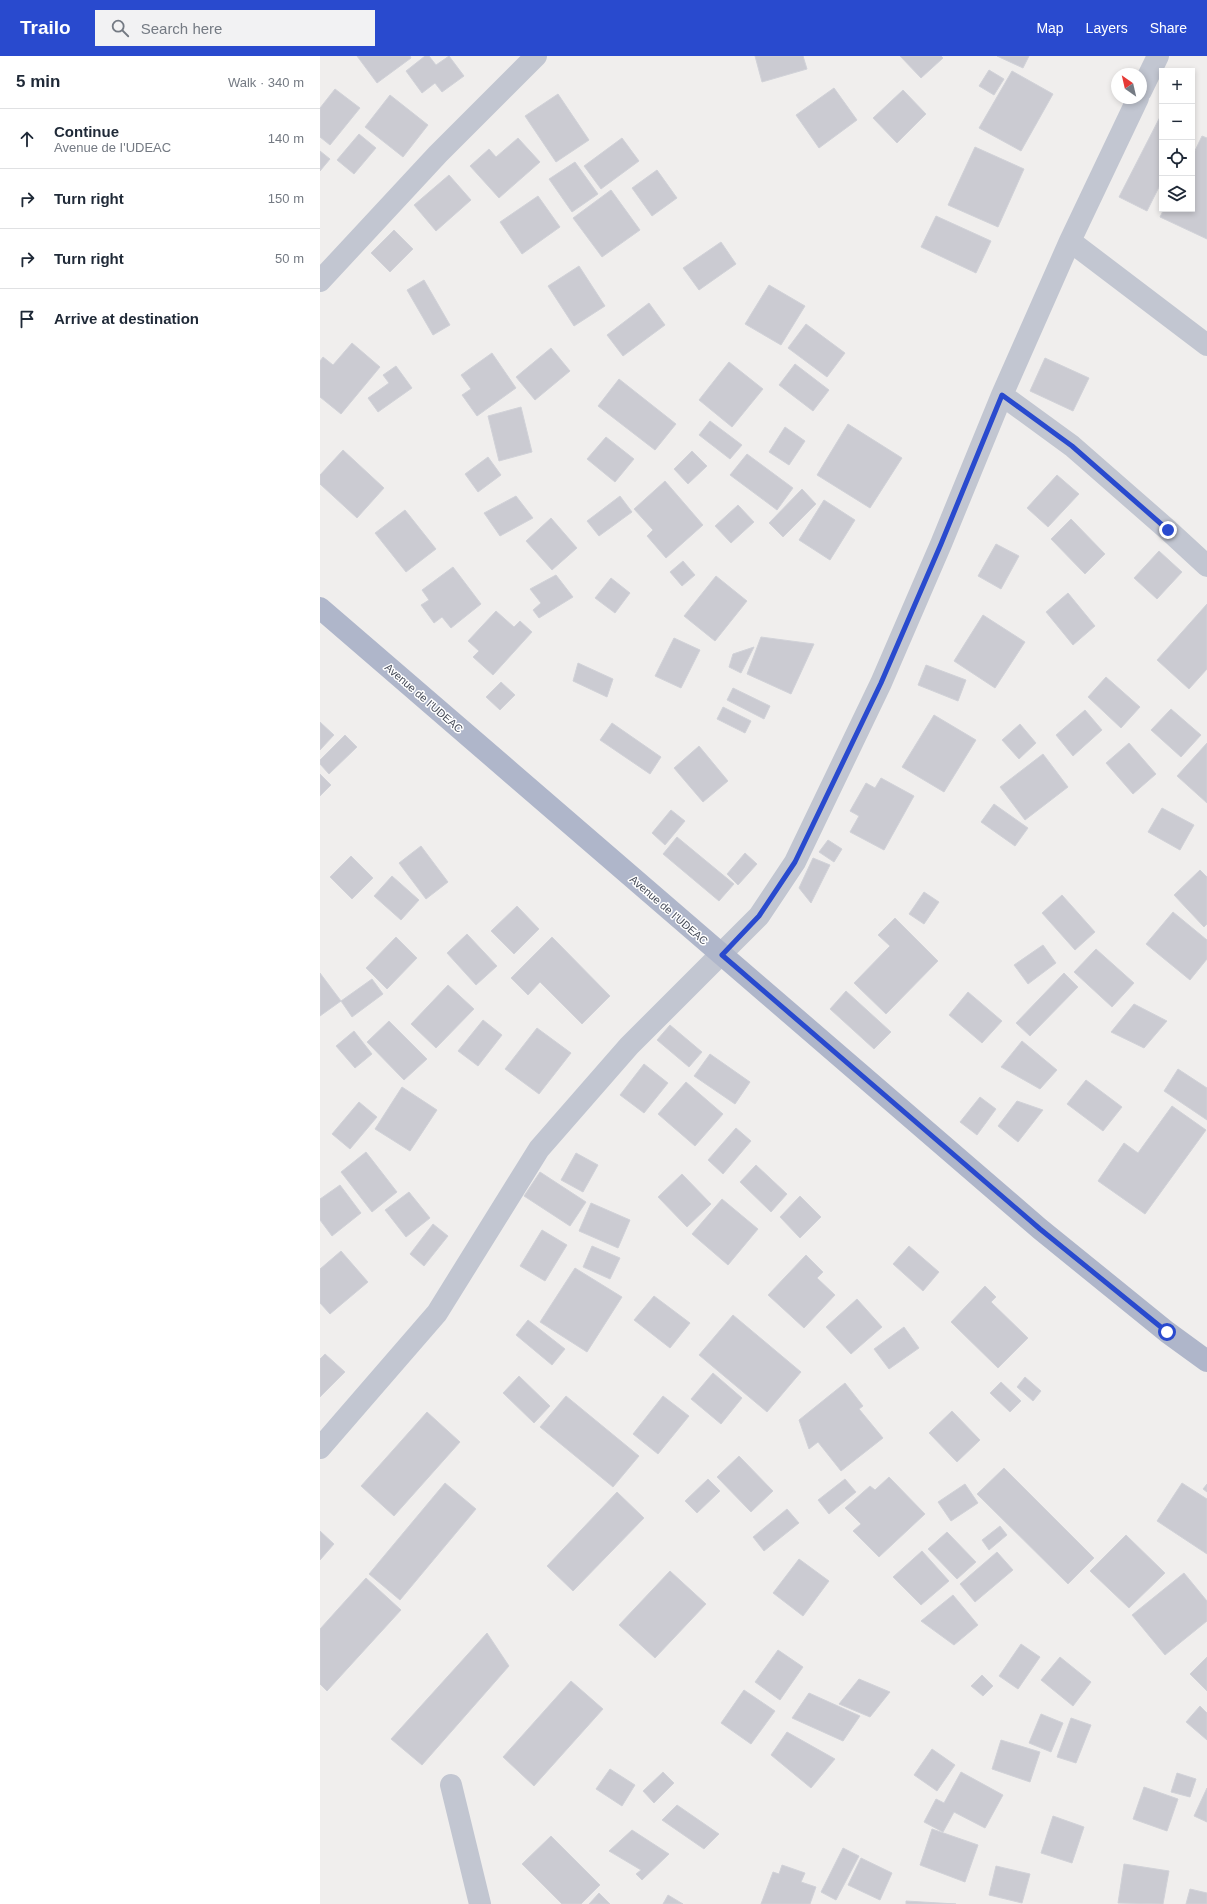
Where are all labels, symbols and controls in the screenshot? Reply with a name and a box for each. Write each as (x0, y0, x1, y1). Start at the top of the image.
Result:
search box (95, 10, 375, 46)
text: Trailo (20, 17, 71, 38)
icon: search (109, 17, 131, 39)
text: Search here (141, 20, 222, 37)
text: Map (1036, 20, 1064, 36)
text: Layers (1086, 20, 1128, 36)
text: Share (1150, 20, 1187, 36)
north arrow (1111, 68, 1147, 104)
map controls (1159, 68, 1195, 212)
button: + (1159, 68, 1195, 104)
text: 5 min (16, 72, 60, 91)
text: Walk · 340 m (228, 75, 304, 90)
button: − (1159, 104, 1195, 140)
text: Continue (54, 123, 119, 140)
icon: ahead (16, 128, 38, 150)
text: 140 m (268, 131, 304, 146)
text: Avenue de I'UDEAC (54, 140, 171, 155)
button: locate (1159, 140, 1195, 176)
button: layers (1159, 176, 1195, 212)
icon: right (16, 188, 38, 210)
text: Turn right (54, 190, 124, 207)
text: 150 m (268, 191, 304, 206)
icon: right (16, 248, 38, 270)
text: Turn right (54, 250, 124, 267)
text: 50 m (275, 251, 304, 266)
icon: arrive (16, 308, 38, 330)
text: Arrive at destination (54, 310, 199, 327)
route end (1159, 521, 1177, 539)
street label: Avenue de I'UDEAC (383, 661, 465, 735)
street label: Avenue de I'UDEAC (628, 873, 710, 947)
route start (1158, 1323, 1176, 1341)

